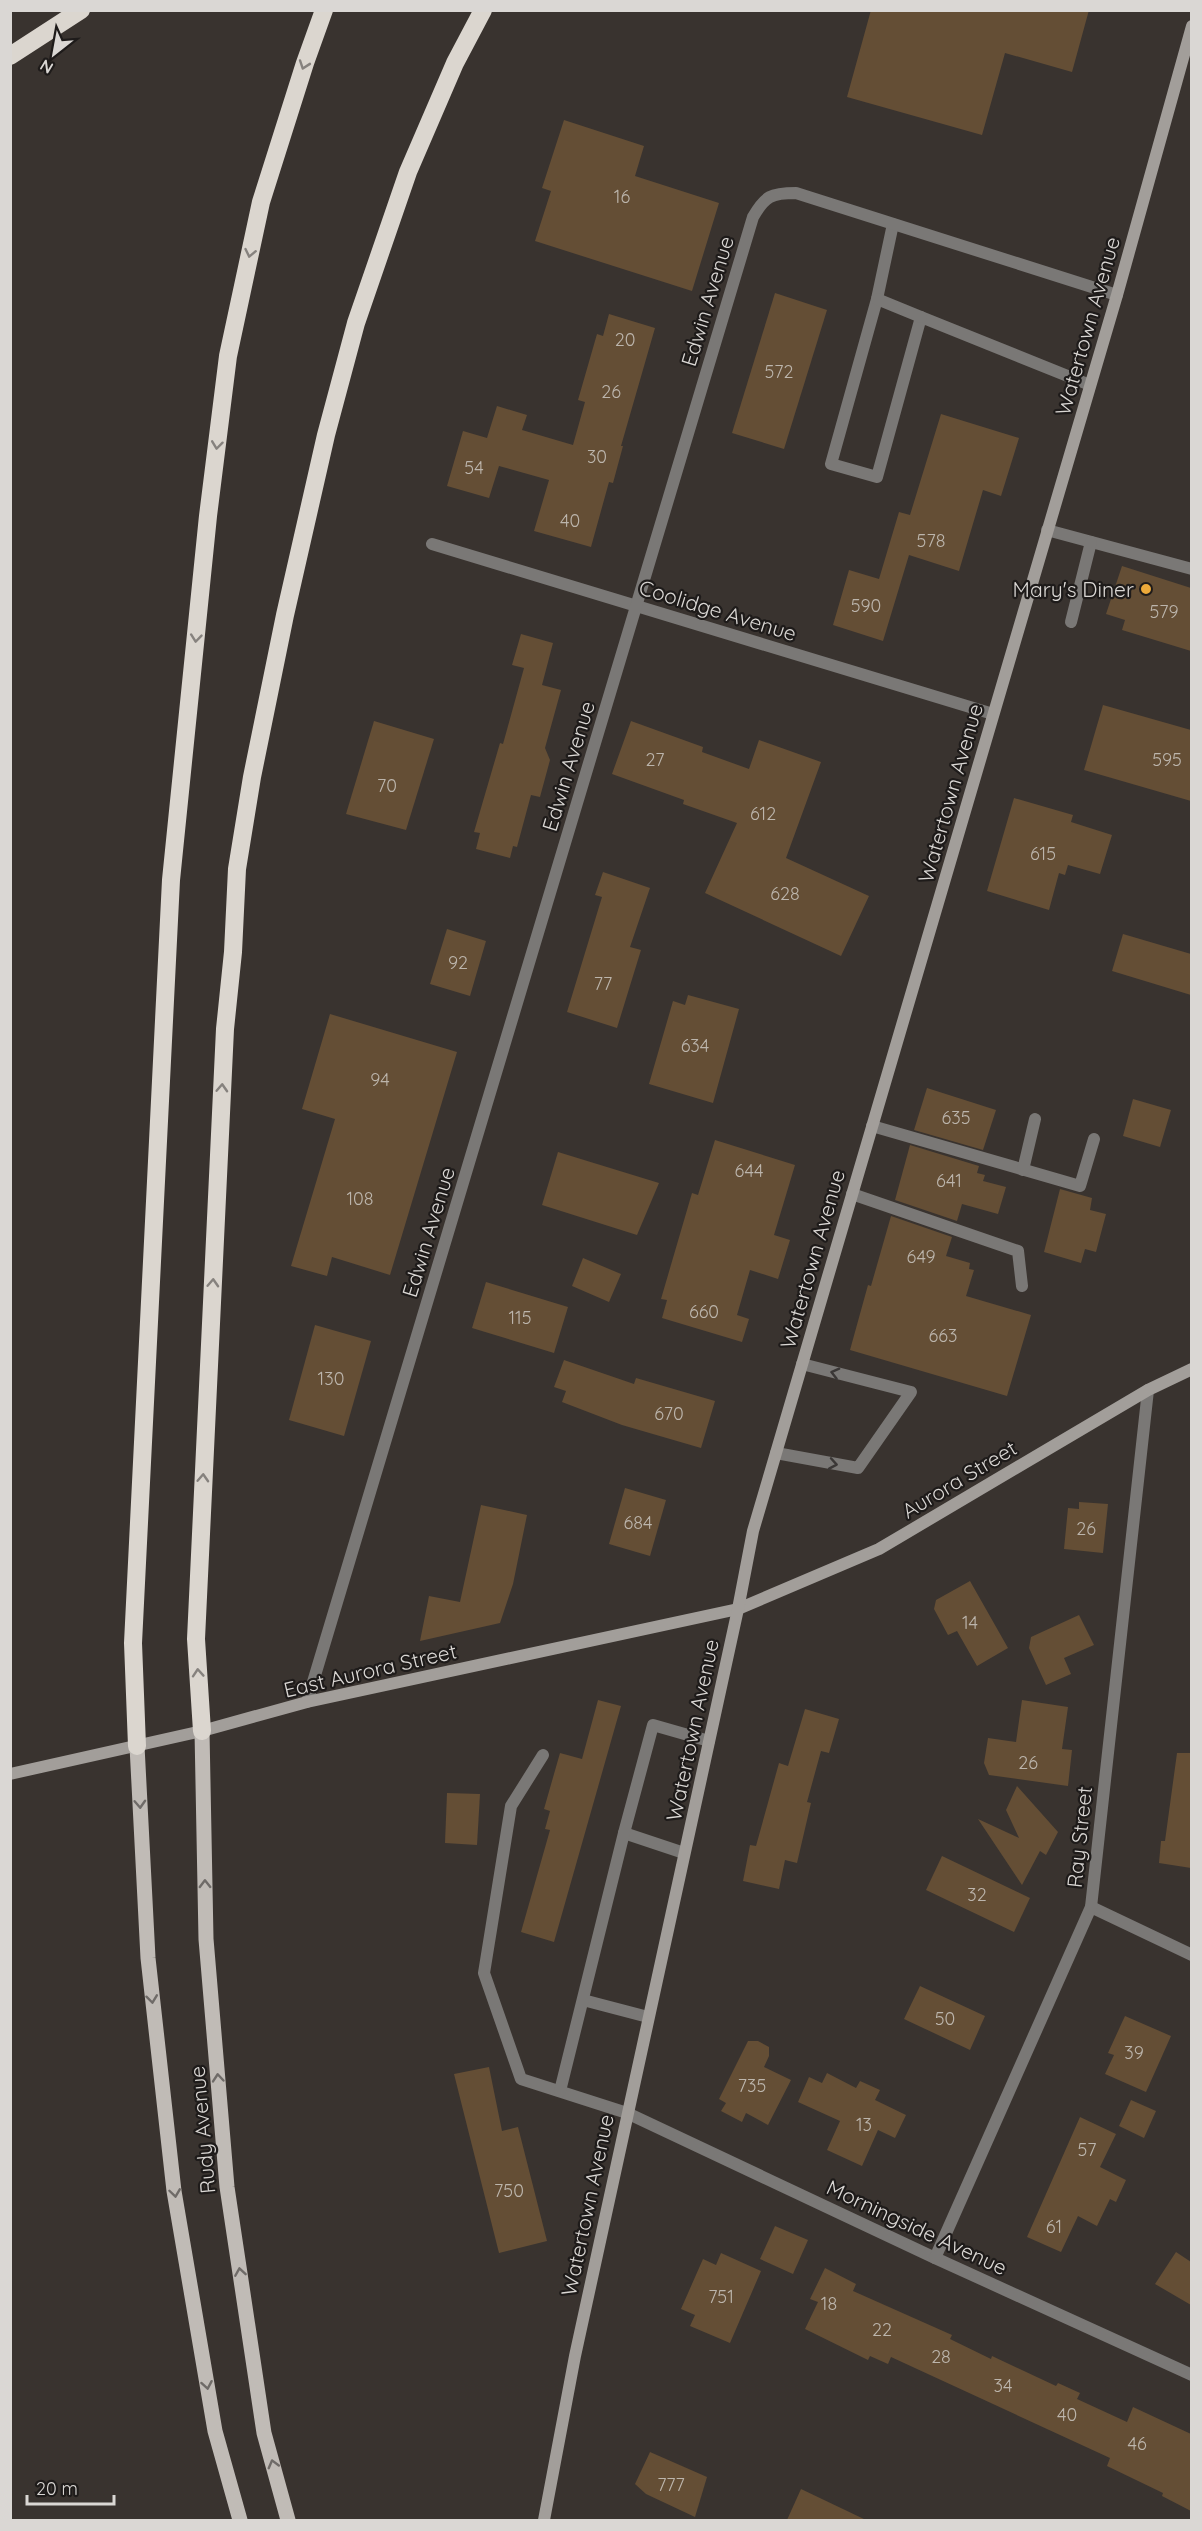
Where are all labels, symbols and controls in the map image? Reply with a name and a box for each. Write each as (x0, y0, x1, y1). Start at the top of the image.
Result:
north arrow (24, 24, 84, 84)
text: N (36, 55, 56, 78)
one-way arrow (299, 59, 312, 70)
house number: 16 (614, 185, 630, 208)
street label: Edwin Avenue (675, 233, 739, 369)
street label: Watertown Avenue (1049, 234, 1125, 418)
one-way arrow (244, 247, 257, 257)
house number: 20 (615, 328, 635, 351)
house number: 572 (764, 360, 794, 383)
house number: 26 (601, 380, 621, 403)
one-way arrow (212, 440, 224, 449)
house number: 30 (587, 445, 607, 468)
house number: 54 (464, 456, 484, 479)
house number: 40 (560, 509, 580, 532)
house number: 578 (917, 529, 945, 552)
street label: Coolidge Avenue (636, 574, 800, 646)
place label: Mary's Diner (1013, 576, 1134, 602)
marker: Mary's Diner (1139, 582, 1153, 596)
house number: 590 (851, 594, 881, 617)
house number: 579 (1149, 600, 1179, 623)
one-way arrow (190, 634, 203, 643)
street label: Edwin Avenue (536, 698, 600, 834)
street label: Watertown Avenue (912, 701, 988, 885)
house number: 27 (646, 748, 664, 771)
house number: 595 (1152, 748, 1182, 771)
house number: 70 (377, 774, 397, 797)
house number: 612 (750, 802, 776, 825)
house number: 615 (1030, 842, 1056, 865)
house number: 628 (770, 882, 800, 905)
house number: 92 (448, 951, 468, 974)
house number: 77 (594, 972, 612, 995)
house number: 634 (681, 1034, 709, 1057)
house number: 94 (370, 1068, 390, 1091)
one-way arrow (215, 1084, 228, 1093)
house number: 635 (942, 1106, 970, 1129)
house number: 644 (735, 1159, 763, 1182)
street label: Edwin Avenue (396, 1164, 460, 1300)
street label: Watertown Avenue (774, 1167, 850, 1351)
house number: 641 (936, 1169, 962, 1192)
house number: 108 (346, 1187, 374, 1210)
house number: 649 (906, 1245, 936, 1268)
one-way arrow (206, 1278, 219, 1287)
house number: 660 (689, 1300, 719, 1323)
house number: 115 (508, 1306, 532, 1329)
house number: 663 (929, 1324, 957, 1347)
house number: 130 (318, 1367, 344, 1390)
one-way arrow (831, 1368, 841, 1380)
house number: 670 (654, 1402, 684, 1425)
street label: Aurora Street (897, 1435, 1021, 1523)
one-way arrow (829, 1457, 838, 1469)
one-way arrow (197, 1473, 210, 1482)
house number: 684 (624, 1511, 652, 1534)
house number: 26 (1076, 1517, 1096, 1540)
house number: 14 (962, 1611, 978, 1634)
street label: East Aurora Street (281, 1637, 459, 1703)
street label: Watertown Avenue (660, 1637, 724, 1823)
one-way arrow (192, 1668, 205, 1677)
house number: 26 (1018, 1751, 1038, 1774)
street label: Ray Street (1061, 1785, 1097, 1889)
one-way arrow (134, 1800, 147, 1809)
one-way arrow (199, 1879, 211, 1888)
house number: 32 (967, 1883, 987, 1906)
one-way arrow (145, 1994, 158, 2003)
house number: 50 (935, 2007, 955, 2030)
house number: 39 (1124, 2041, 1144, 2064)
street label: Rudy Avenue (183, 2065, 221, 2195)
one-way arrow (212, 2074, 225, 2083)
house number: 735 (738, 2074, 766, 2097)
street label: Watertown Avenue (555, 2112, 619, 2298)
house number: 13 (856, 2113, 872, 2136)
house number: 57 (1077, 2138, 1097, 2161)
street label: Morningside Avenue (823, 2174, 1011, 2280)
house number: 750 (494, 2179, 524, 2202)
one-way arrow (168, 2188, 180, 2197)
house number: 61 (1046, 2215, 1062, 2238)
one-way arrow (235, 2267, 247, 2276)
house number: 751 (708, 2285, 734, 2308)
house number: 18 (821, 2292, 837, 2315)
house number: 22 (872, 2318, 892, 2341)
house number: 28 (931, 2345, 951, 2368)
house number: 34 (994, 2374, 1012, 2397)
one-way arrow (200, 2380, 213, 2390)
house number: 40 (1057, 2403, 1077, 2426)
house number: 46 (1127, 2432, 1147, 2455)
one-way arrow (267, 2459, 280, 2469)
scale bar (27, 2468, 114, 2506)
house number: 777 (657, 2473, 685, 2496)
text: 20 m (36, 2477, 78, 2500)

